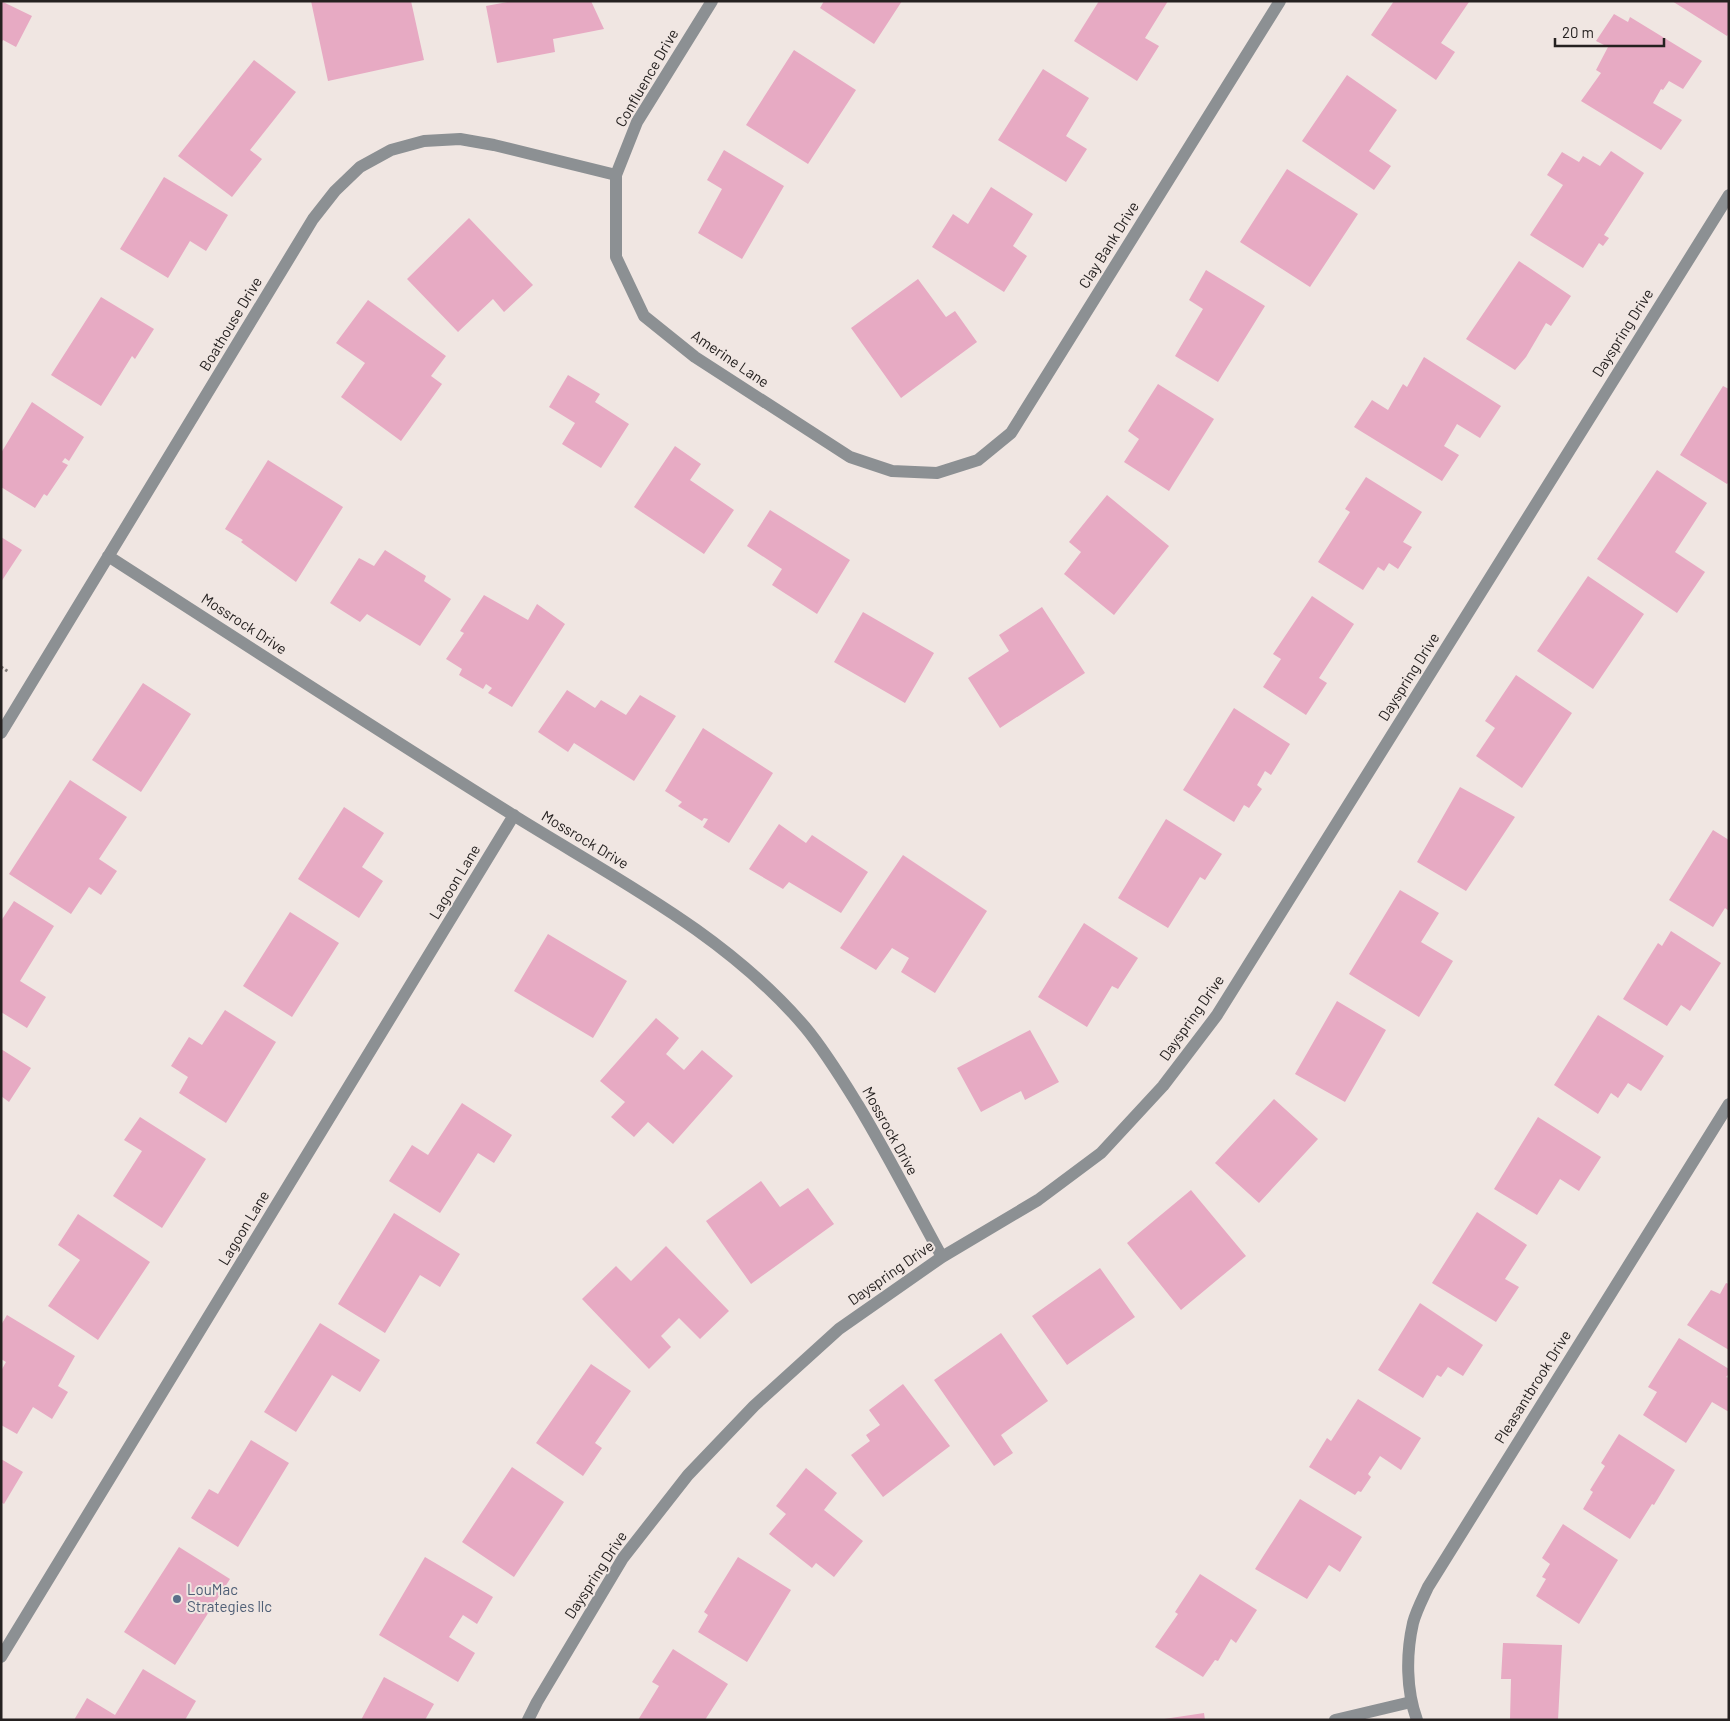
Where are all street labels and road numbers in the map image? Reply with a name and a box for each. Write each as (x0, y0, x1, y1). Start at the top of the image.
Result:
street label: Confluence Drive (611, 25, 682, 130)
street label: Clay Bank Drive (1074, 198, 1142, 291)
street label: Boathouse Drive (195, 273, 265, 374)
street label: Dayspring Drive (1588, 285, 1656, 380)
street label: Amerine Lane (688, 326, 773, 391)
street label: Mossrock Drive (198, 589, 291, 658)
street label: Dayspring Drive (1374, 629, 1442, 724)
street label: Mossrock Drive (539, 806, 632, 872)
street label: Lagoon Lane (425, 841, 483, 922)
street label: Dayspring Drive (1155, 971, 1227, 1064)
street label: Mossrock Drive (859, 1083, 923, 1178)
street label: Lagoon Lane (214, 1187, 272, 1268)
street label: Dayspring Drive (844, 1236, 937, 1308)
street label: Pleasantbrook Drive (1490, 1326, 1574, 1446)
street label: Dayspring Drive (560, 1527, 630, 1622)

